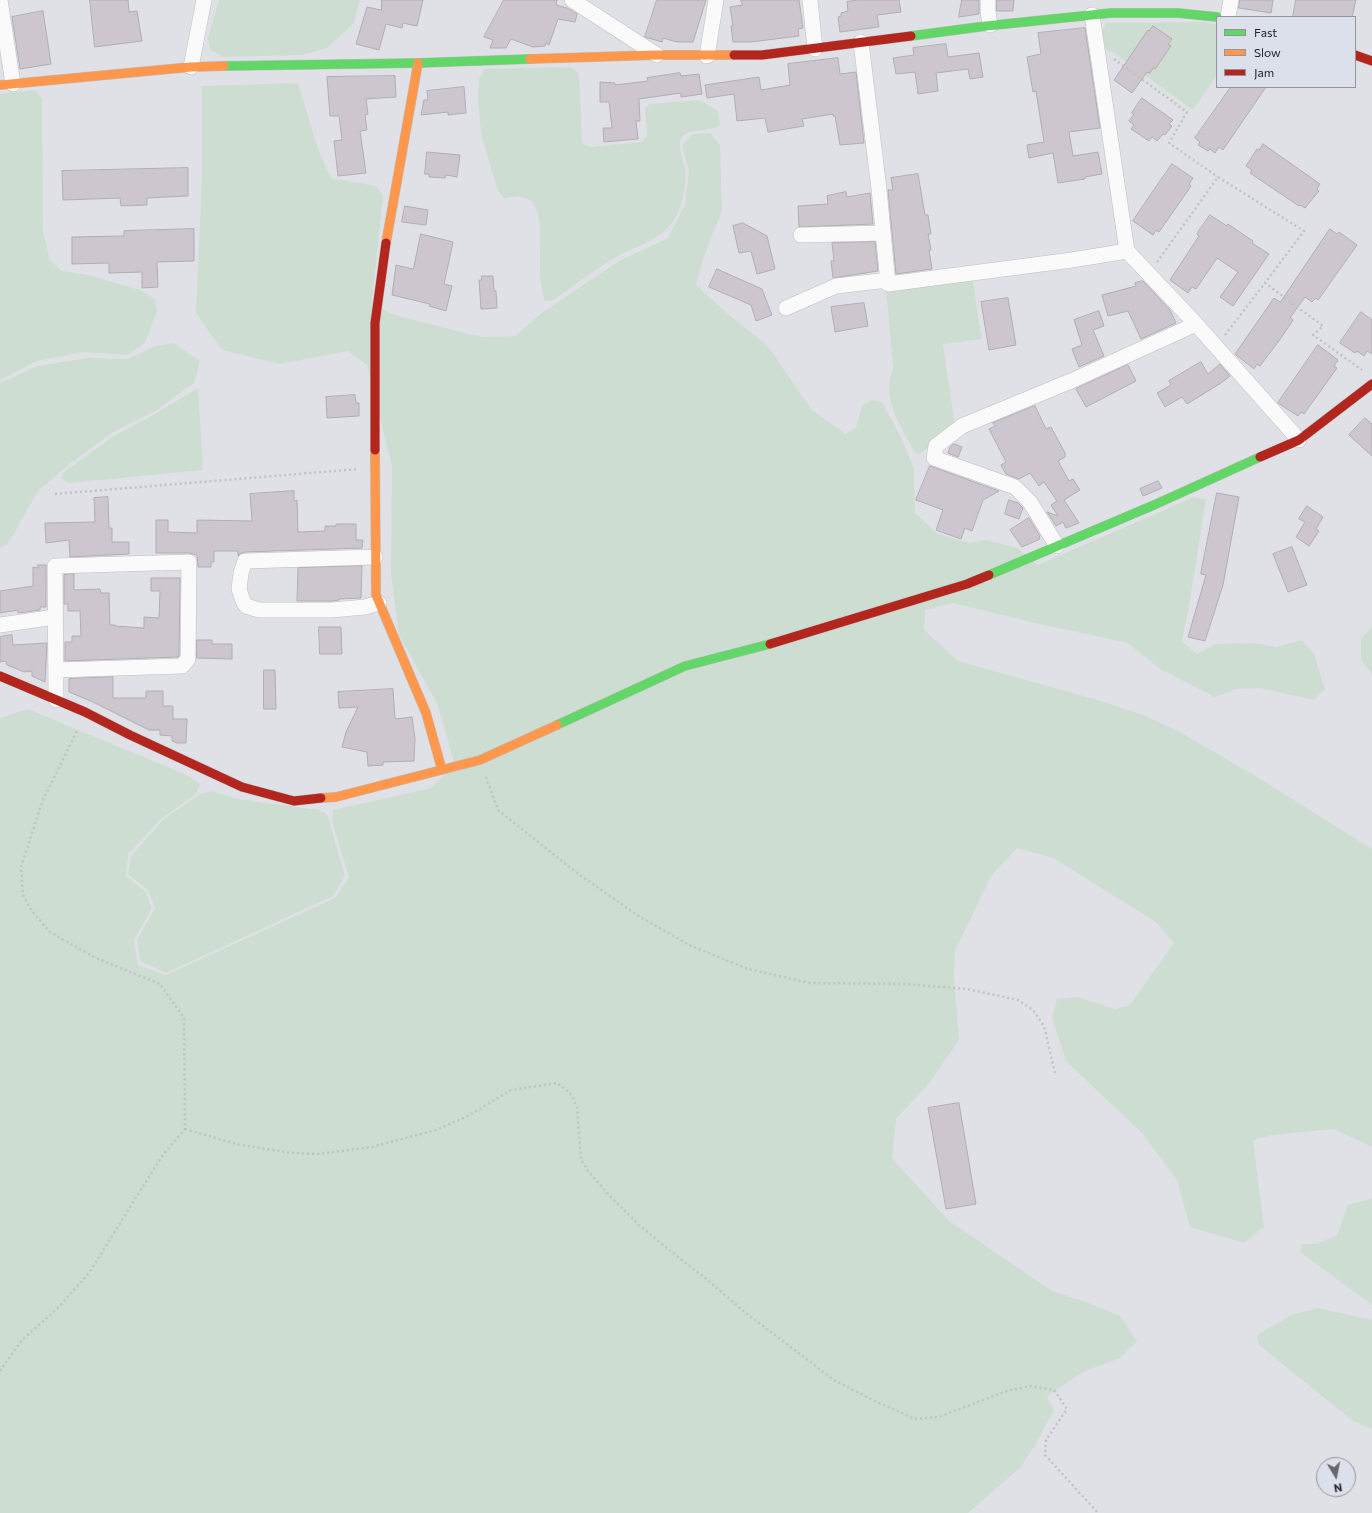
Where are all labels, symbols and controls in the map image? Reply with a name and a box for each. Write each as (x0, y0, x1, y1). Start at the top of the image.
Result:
legend (1216, 16, 1356, 88)
text: Fast (1254, 25, 1277, 39)
text: Slow (1254, 45, 1281, 59)
text: Jam (1254, 65, 1274, 79)
north arrow (1316, 1457, 1356, 1497)
text: N (1333, 1481, 1343, 1495)

